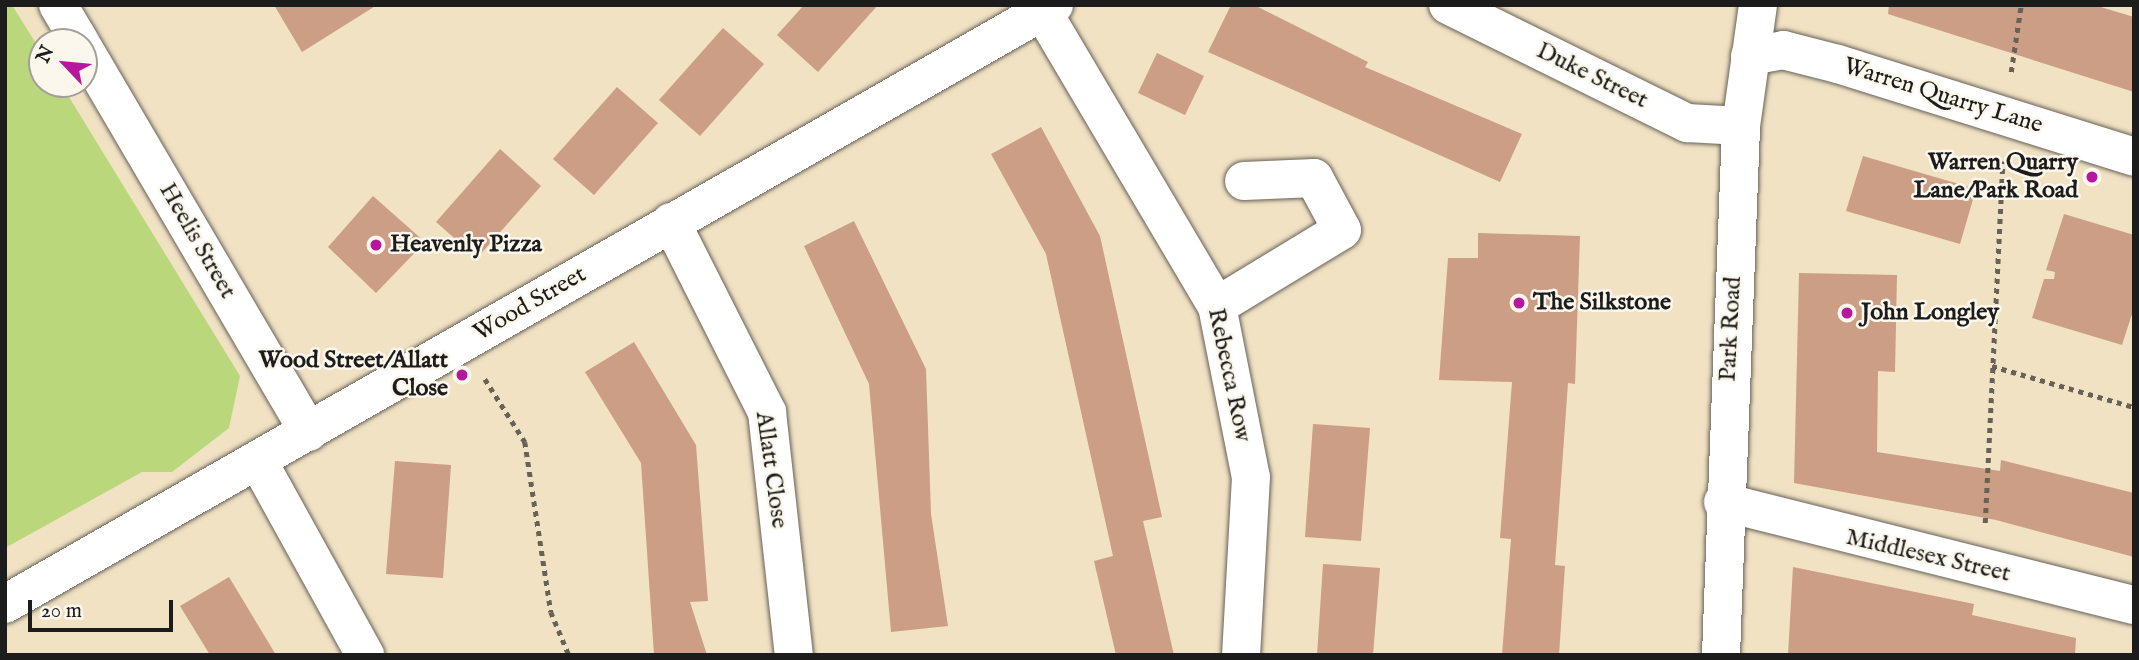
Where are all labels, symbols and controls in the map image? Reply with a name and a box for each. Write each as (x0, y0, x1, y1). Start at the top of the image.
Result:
north arrow (28, 28, 98, 98)
street label: Duke Street (1532, 37, 1652, 115)
text: N (32, 42, 60, 67)
street label: Warren Quarry Lane (1840, 52, 2046, 140)
place label: Warren Quarry Lane/Park Road (1913, 149, 2078, 205)
marker: Warren Quarry Lane/Park Road (2084, 169, 2100, 185)
street label: Heelis Street (152, 178, 242, 304)
place label: Heavenly Pizza (390, 231, 542, 259)
marker: Heavenly Pizza (368, 237, 384, 253)
street label: Wood Street (469, 260, 591, 348)
street label: Park Road (1714, 276, 1748, 382)
place label: The Silkstone (1533, 289, 1671, 317)
marker: The Silkstone (1511, 295, 1527, 311)
place label: John Longley (1861, 299, 1999, 327)
marker: John Longley (1839, 305, 1855, 321)
street label: Rebecca Row (1201, 306, 1257, 444)
place label: Wood Street/Allatt Close (258, 347, 448, 403)
marker: Wood Street/Allatt Close (454, 367, 470, 383)
street label: Allatt Close (749, 410, 793, 530)
street label: Middlesex Street (1843, 523, 2013, 589)
scale bar (32, 586, 177, 630)
text: 20 m (41, 598, 82, 625)

